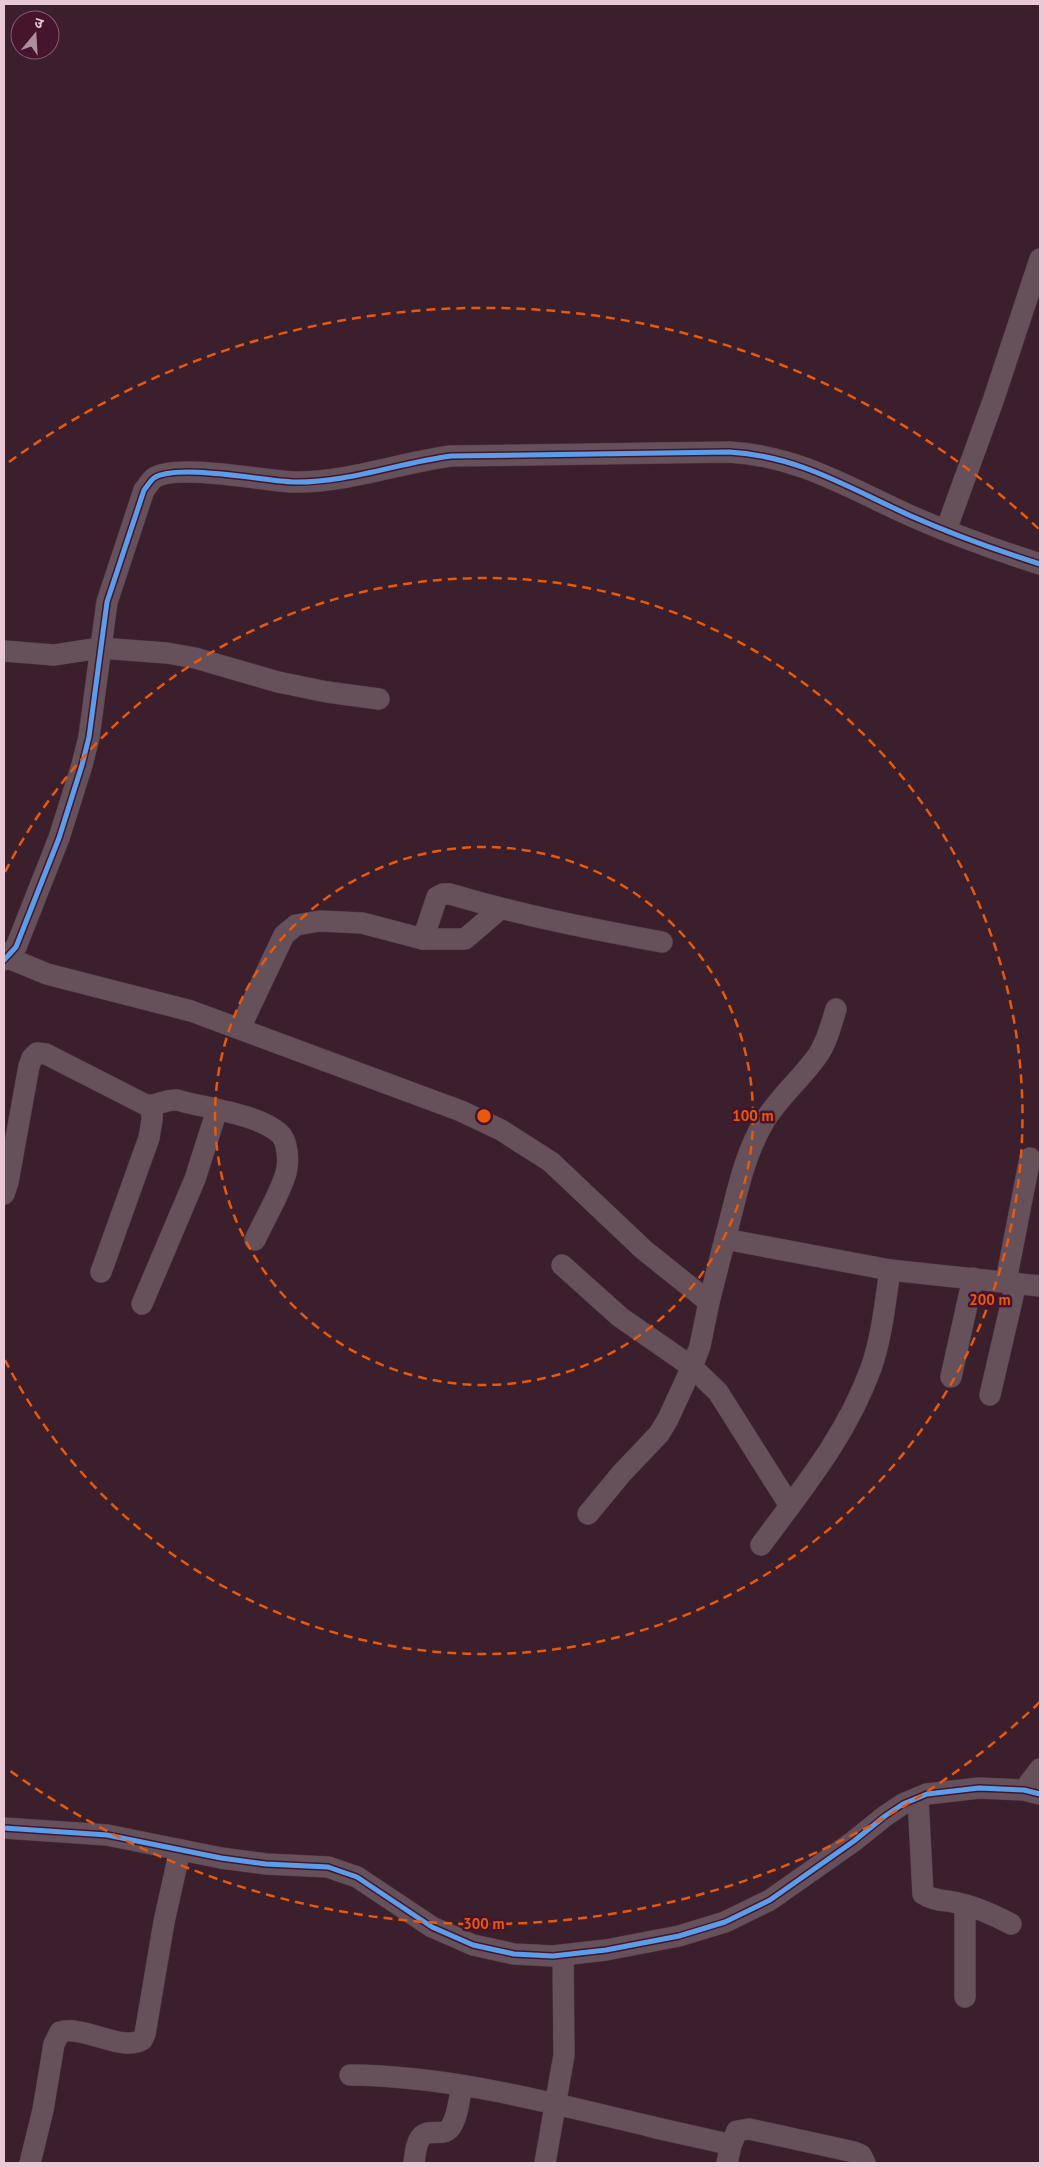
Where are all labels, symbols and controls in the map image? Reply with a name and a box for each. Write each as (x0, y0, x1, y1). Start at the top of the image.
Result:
north arrow (10, 10, 60, 60)
text: उ (32, 13, 46, 33)
text: 100 m (732, 1106, 774, 1125)
centre of rings (475, 1107, 493, 1125)
text: 200 m (969, 1290, 1011, 1309)
text: 300 m (463, 1914, 505, 1933)

